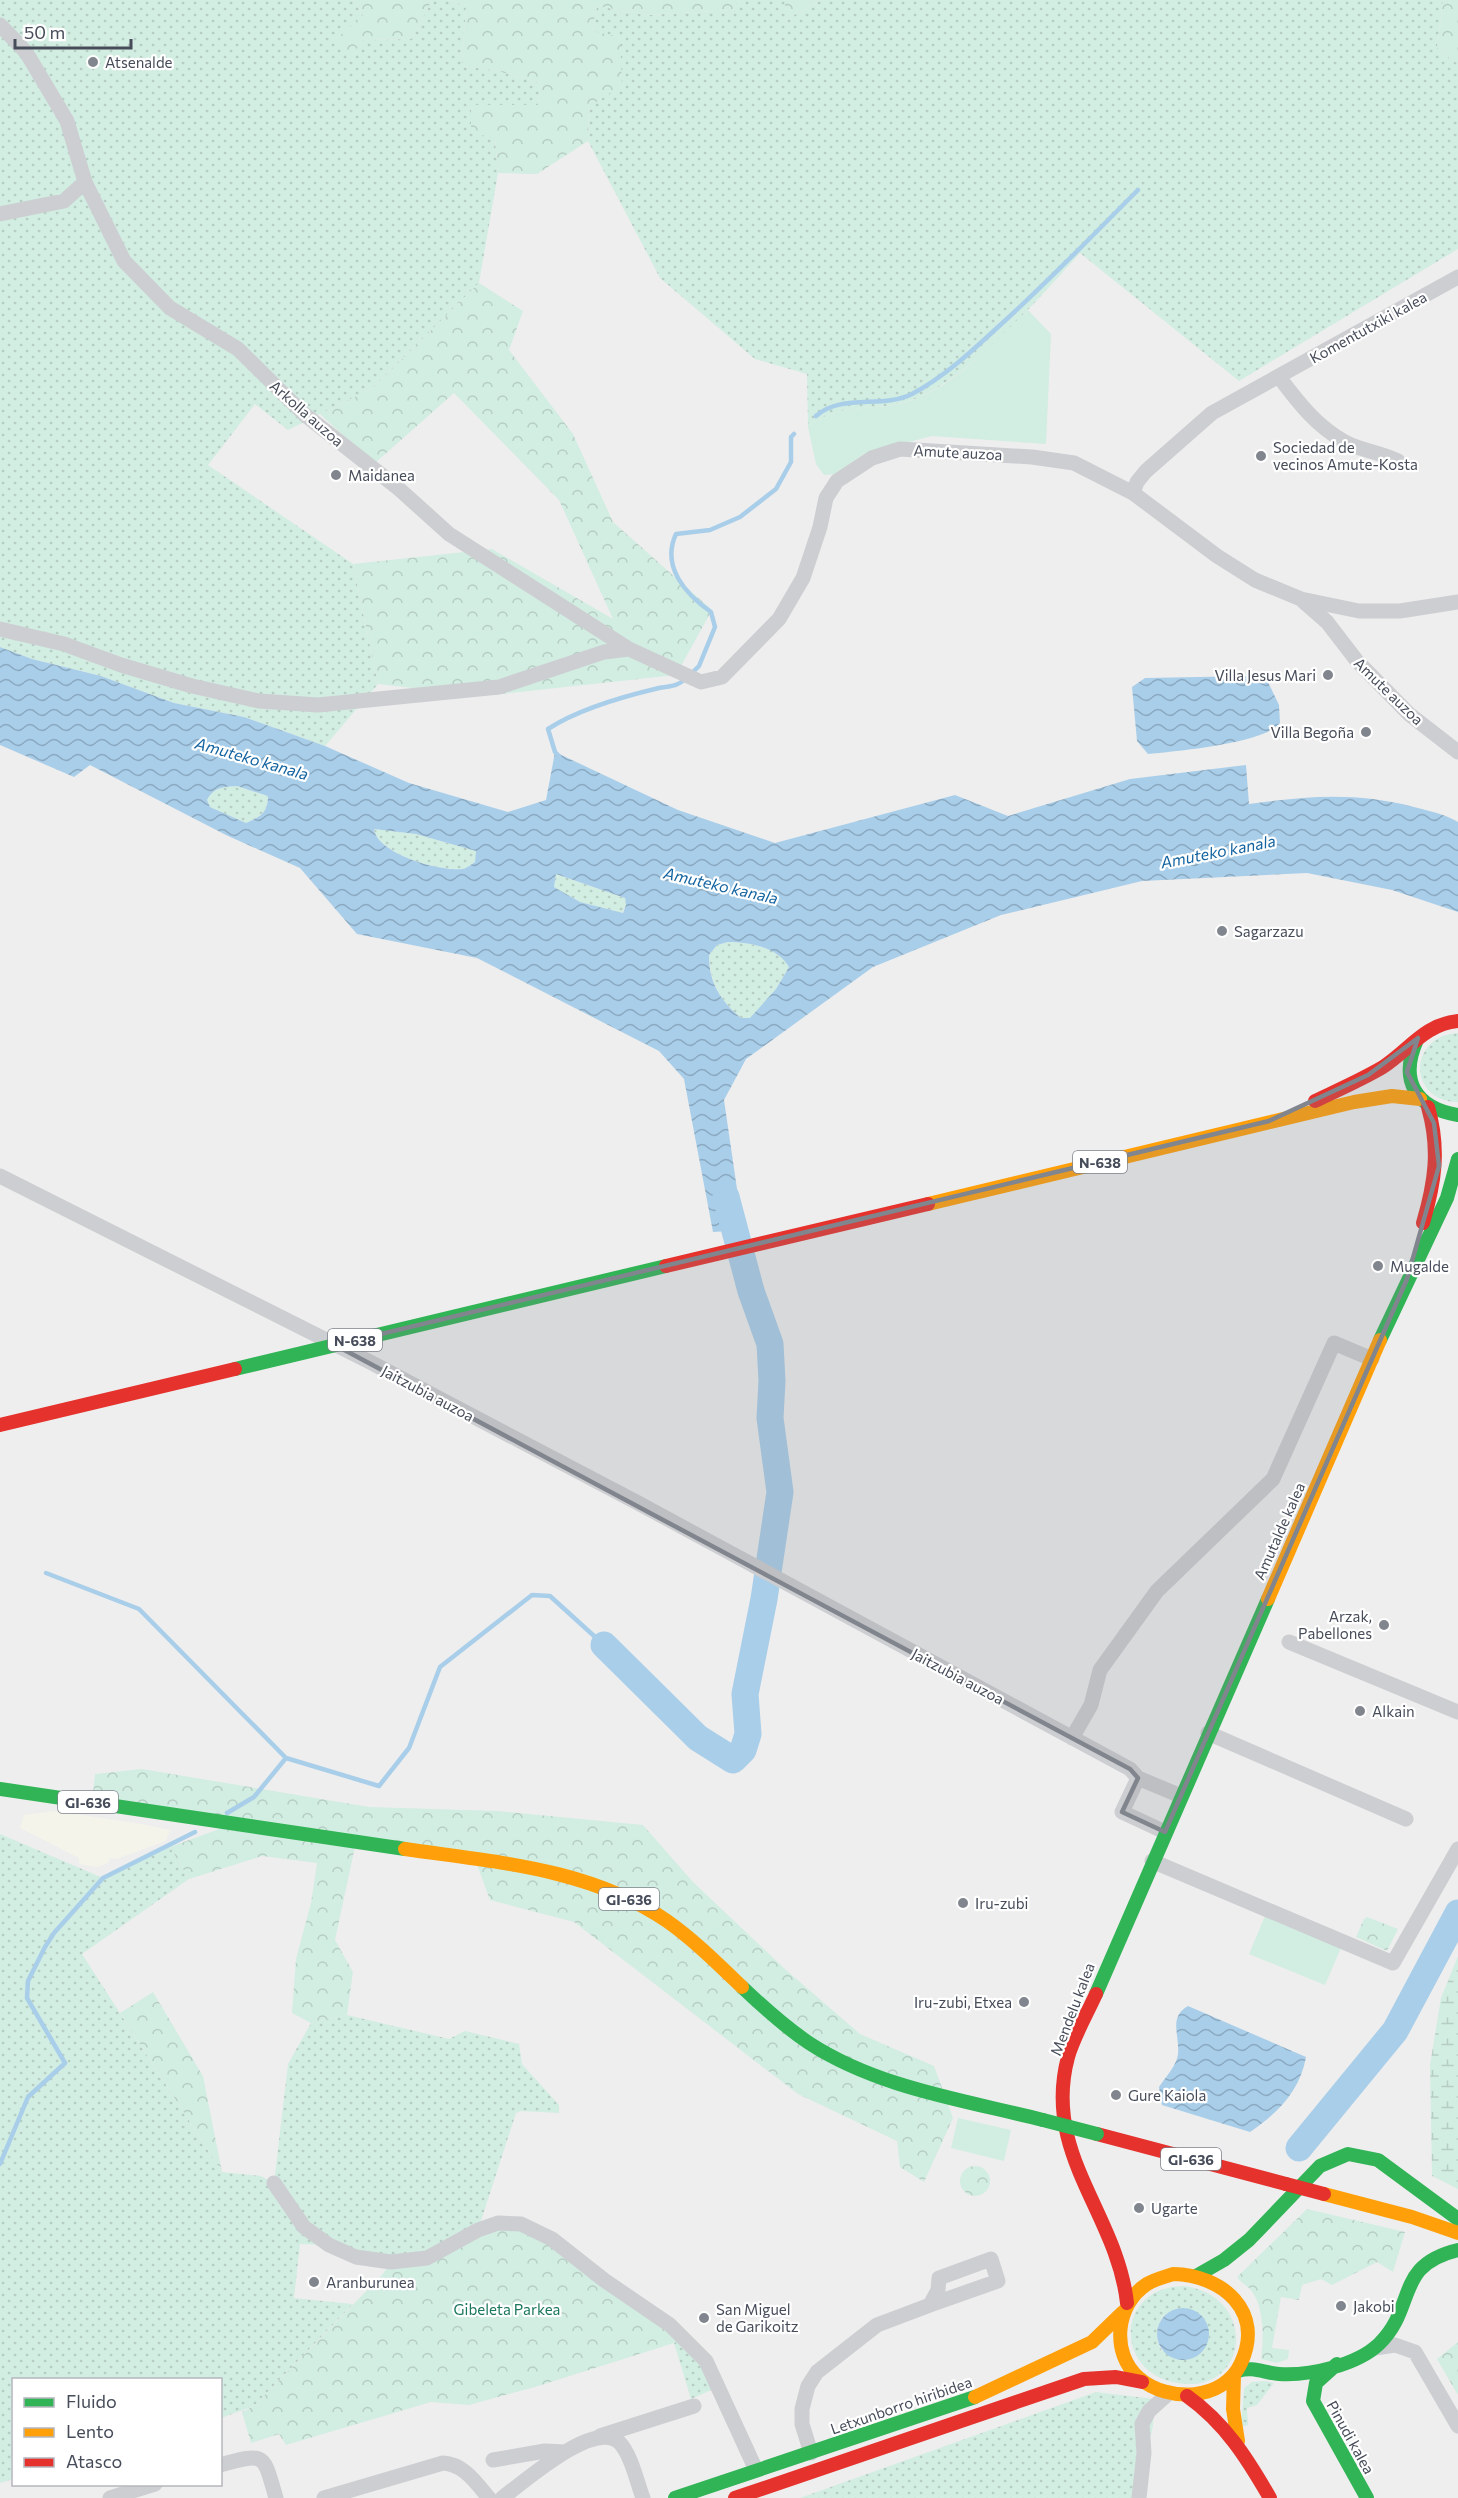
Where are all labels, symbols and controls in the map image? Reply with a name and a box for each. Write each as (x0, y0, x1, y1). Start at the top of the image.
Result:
scale bar (15, 12, 130, 50)
text: 50 m (24, 21, 65, 43)
place label: Atsenalde (105, 53, 173, 71)
marker: Atsenalde (86, 55, 100, 69)
street label: Komentutxiki kalea (1306, 287, 1430, 367)
street label: Arkolla auzoa (266, 376, 348, 450)
place label: Sociedad de vecinos Amute-Kosta (1273, 438, 1418, 473)
street label: Amute auzoa (913, 441, 1003, 463)
marker: Sociedad de vecinos Amute-Kosta (1254, 449, 1268, 463)
place label: Maidanea (348, 466, 415, 484)
marker: Maidanea (329, 468, 343, 482)
street label: Amute auzoa (1351, 654, 1427, 728)
place label: Villa Jesus Mari (1214, 666, 1316, 684)
marker: Villa Jesus Mari (1321, 668, 1335, 682)
place label: Villa Begoña (1271, 723, 1354, 741)
marker: Villa Begoña (1359, 725, 1373, 739)
water label: Amuteko kanala (192, 733, 311, 783)
water label: Amuteko kanala (1158, 831, 1277, 872)
water label: Amuteko kanala (661, 862, 780, 907)
place label: Sagarzazu (1234, 922, 1304, 940)
marker: Sagarzazu (1215, 924, 1229, 938)
road number: N-638 (1073, 1151, 1127, 1173)
place label: Mugalde (1390, 1257, 1449, 1275)
marker: Mugalde (1371, 1259, 1385, 1273)
road number: N-638 (328, 1329, 382, 1351)
street label: Jaitzubia auzoa (379, 1361, 477, 1425)
street label: Amutalde kalea (1250, 1480, 1308, 1582)
place label: Arzak, Pabellones (1298, 1607, 1372, 1642)
marker: Arzak, Pabellones (1377, 1618, 1391, 1632)
street label: Jaitzubia auzoa (909, 1644, 1007, 1708)
place label: Alkain (1372, 1702, 1415, 1720)
marker: Alkain (1353, 1704, 1367, 1718)
road number: GI-636 (58, 1791, 118, 1813)
road number: GI-636 (599, 1888, 659, 1910)
place label: Iru-zubi (975, 1894, 1028, 1912)
marker: Iru-zubi (956, 1896, 970, 1910)
street label: Mendelu kalea (1046, 1960, 1098, 2058)
place label: Iru-zubi, Etxea (914, 1993, 1012, 2011)
marker: Iru-zubi, Etxea (1017, 1995, 1031, 2009)
place label: Gure Kaiola (1128, 2086, 1206, 2104)
marker: Gure Kaiola (1109, 2088, 1123, 2102)
road number: GI-636 (1161, 2148, 1221, 2170)
place label: Ugarte (1151, 2199, 1198, 2217)
marker: Ugarte (1132, 2201, 1146, 2215)
place label: Aranburunea (326, 2273, 415, 2291)
marker: Aranburunea (307, 2275, 321, 2289)
place label: Jakobi (1353, 2297, 1395, 2315)
marker: Jakobi (1334, 2299, 1348, 2313)
park label: Gibeleta Parkea (454, 2300, 560, 2318)
place label: San Miguel de Garikoitz (716, 2300, 798, 2335)
marker: San Miguel de Garikoitz (697, 2311, 711, 2325)
street label: Letxunborro hiribidea (828, 2372, 974, 2438)
legend (12, 2378, 222, 2486)
text: Fluido (66, 2390, 117, 2412)
street label: Pinudi kalea (1323, 2397, 1379, 2477)
text: Lento (66, 2420, 114, 2442)
text: Atasco (66, 2450, 122, 2472)

